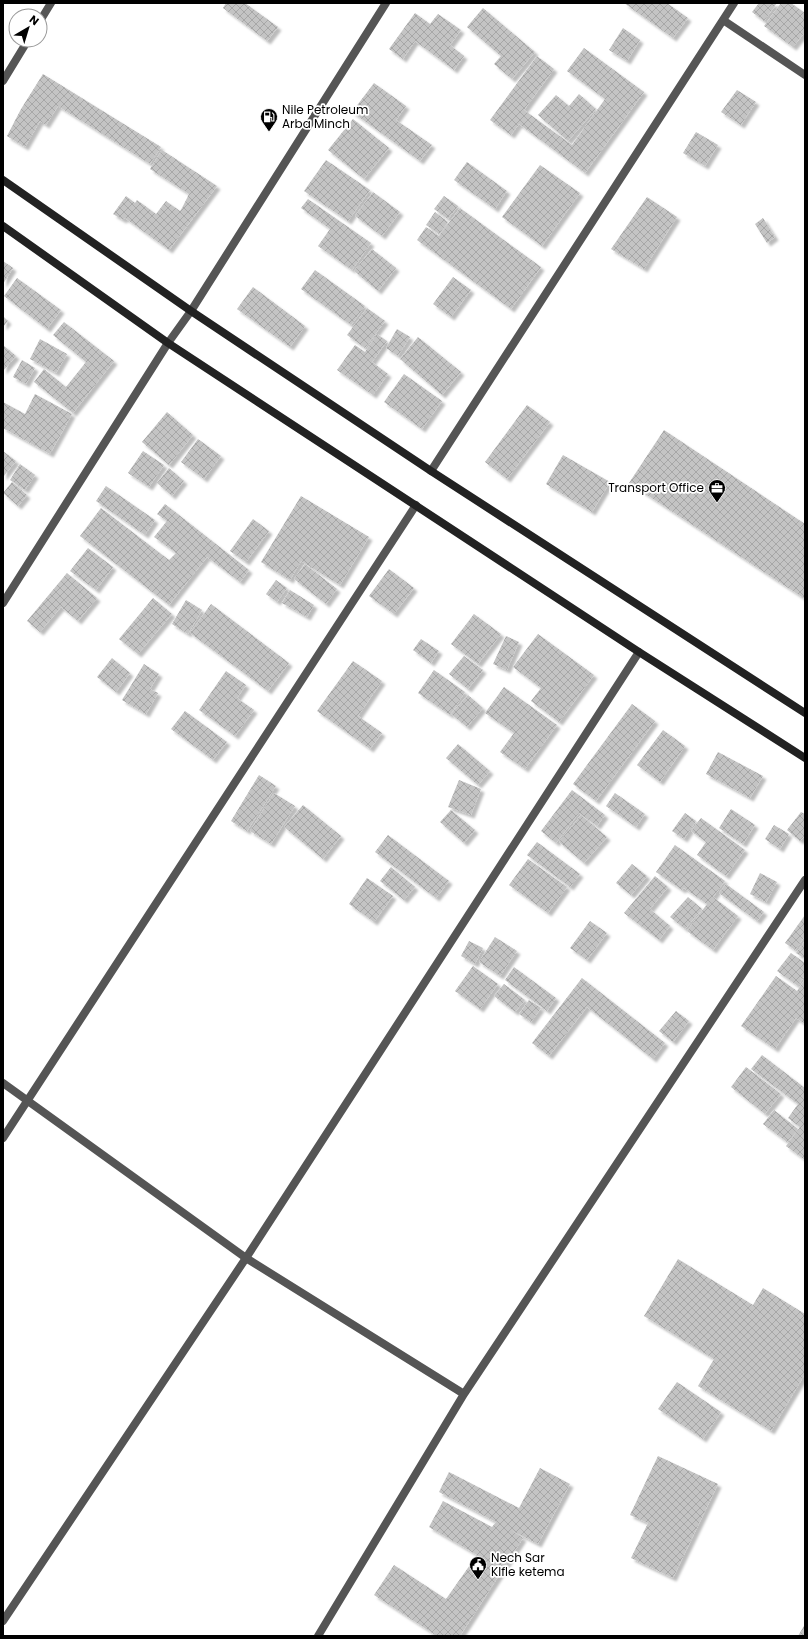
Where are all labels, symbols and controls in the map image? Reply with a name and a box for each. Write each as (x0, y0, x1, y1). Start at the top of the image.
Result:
north arrow (8, 8, 48, 48)
text: N (26, 11, 42, 29)
place label: Nile Petroleum Arba Minch (282, 101, 368, 132)
fuel station icon: Nile Petroleum Arba Minch (259, 107, 279, 132)
office icon: Transport Office (707, 478, 727, 503)
place label: Transport Office (608, 479, 704, 496)
place label: Nech Sar KIfle ketema (491, 1549, 565, 1580)
public building icon: Nech Sar KIfle ketema (468, 1555, 488, 1580)

